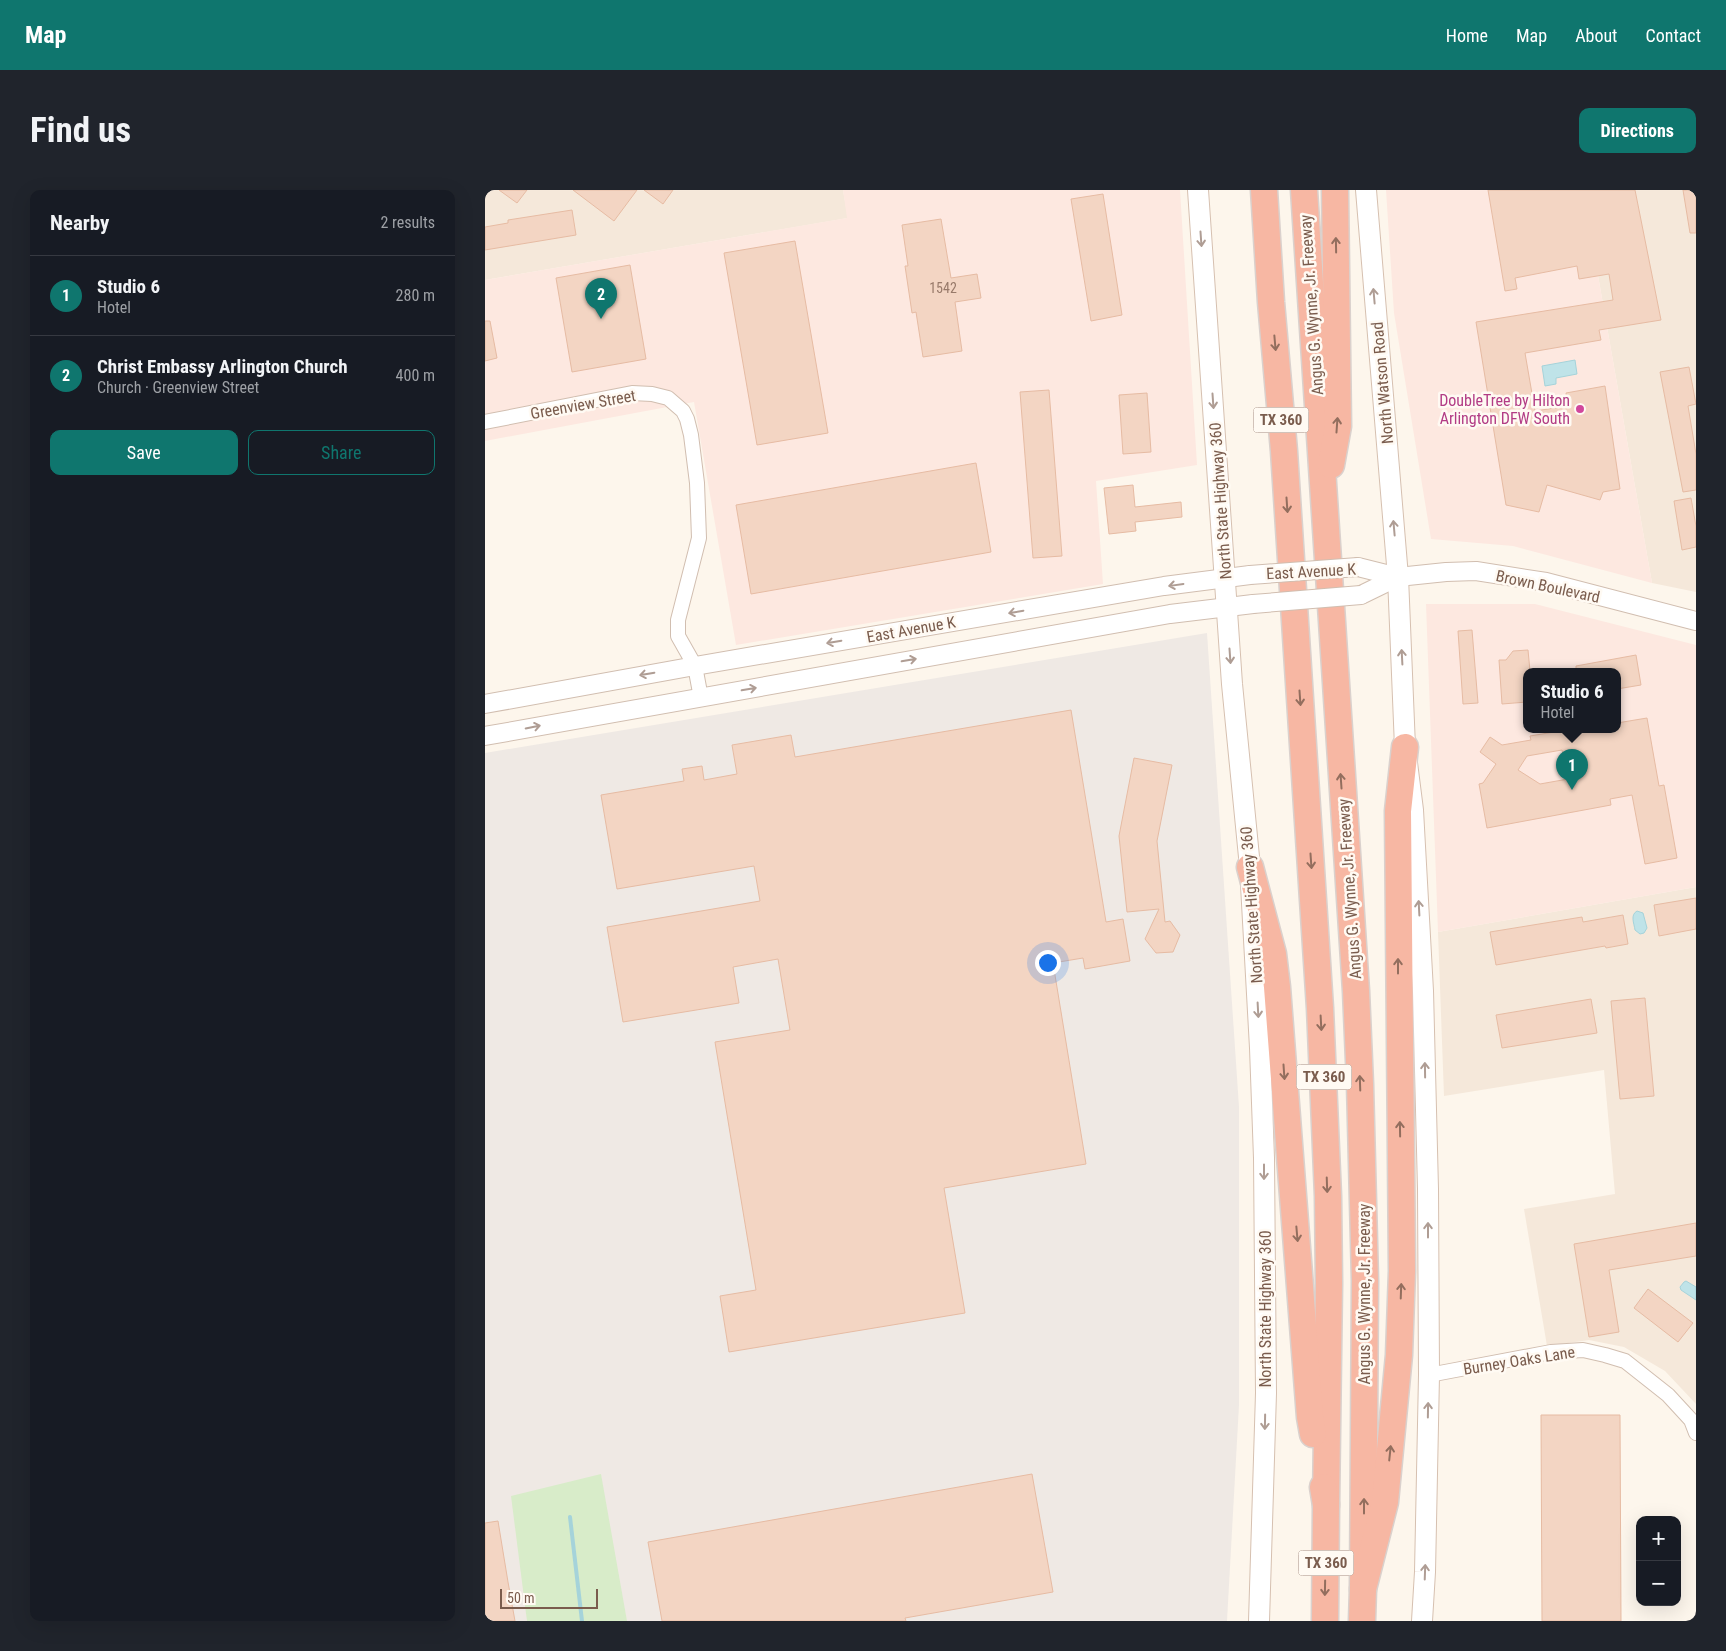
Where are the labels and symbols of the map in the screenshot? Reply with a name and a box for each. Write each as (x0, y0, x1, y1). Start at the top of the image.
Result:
street label: Angus G. Wynne, Jr. Freeway (1296, 214, 1327, 396)
one-way arrow (1197, 230, 1206, 246)
one-way arrow (1331, 237, 1341, 254)
pin: 2 (585, 278, 617, 319)
house number: 1542 (929, 280, 957, 296)
one-way arrow (1369, 289, 1379, 305)
street label: North Watson Road (1368, 321, 1397, 445)
one-way arrow (1270, 335, 1279, 351)
street label: Greenview Street (529, 386, 637, 423)
place label: DoubleTree by Hilton Arlington DFW South (1439, 391, 1570, 428)
one-way arrow (1208, 392, 1217, 408)
marker: DoubleTree by Hilton Arlington DFW South (1574, 403, 1586, 415)
road number: TX 360 (1253, 408, 1309, 432)
one-way arrow (1332, 417, 1342, 433)
street label: North State Highway 360 (1206, 422, 1235, 580)
one-way arrow (1283, 497, 1292, 513)
one-way arrow (1389, 520, 1399, 536)
street label: East Avenue K (1266, 560, 1357, 583)
street label: Brown Boulevard (1494, 566, 1602, 607)
one-way arrow (1169, 580, 1185, 590)
one-way arrow (1009, 607, 1025, 617)
street label: East Avenue K (865, 612, 957, 647)
one-way arrow (826, 638, 842, 648)
one-way arrow (1226, 648, 1235, 664)
one-way arrow (1397, 650, 1406, 666)
one-way arrow (900, 655, 916, 665)
one-way arrow (639, 670, 655, 680)
one-way arrow (740, 684, 756, 693)
one-way arrow (1296, 690, 1305, 706)
one-way arrow (525, 722, 541, 732)
pin: 1 (1556, 749, 1588, 790)
one-way arrow (1337, 773, 1346, 789)
street label: Angus G. Wynne, Jr. Freeway (1334, 798, 1365, 980)
street label: North State Highway 360 (1237, 826, 1266, 984)
one-way arrow (1306, 852, 1315, 868)
one-way arrow (1414, 900, 1423, 916)
your location (1035, 950, 1061, 976)
one-way arrow (1393, 958, 1403, 974)
one-way arrow (1253, 1002, 1262, 1018)
one-way arrow (1316, 1014, 1326, 1031)
one-way arrow (1420, 1062, 1430, 1078)
one-way arrow (1279, 1064, 1289, 1080)
road number: TX 360 (1297, 1064, 1351, 1090)
one-way arrow (1355, 1075, 1365, 1092)
one-way arrow (1395, 1121, 1405, 1137)
one-way arrow (1259, 1164, 1269, 1180)
one-way arrow (1323, 1177, 1332, 1193)
street label: Angus G. Wynne, Jr. Freeway (1355, 1203, 1374, 1384)
one-way arrow (1423, 1222, 1433, 1238)
one-way arrow (1292, 1226, 1302, 1242)
street label: North State Highway 360 (1256, 1230, 1275, 1388)
one-way arrow (1396, 1283, 1406, 1300)
street label: Burney Oaks Lane (1462, 1342, 1576, 1379)
one-way arrow (1423, 1402, 1433, 1418)
one-way arrow (1260, 1414, 1270, 1430)
one-way arrow (1385, 1445, 1395, 1461)
one-way arrow (1359, 1498, 1368, 1514)
road number: TX 360 (1299, 1550, 1353, 1576)
one-way arrow (1420, 1565, 1429, 1581)
one-way arrow (1320, 1580, 1330, 1596)
scale bar (500, 1586, 597, 1609)

